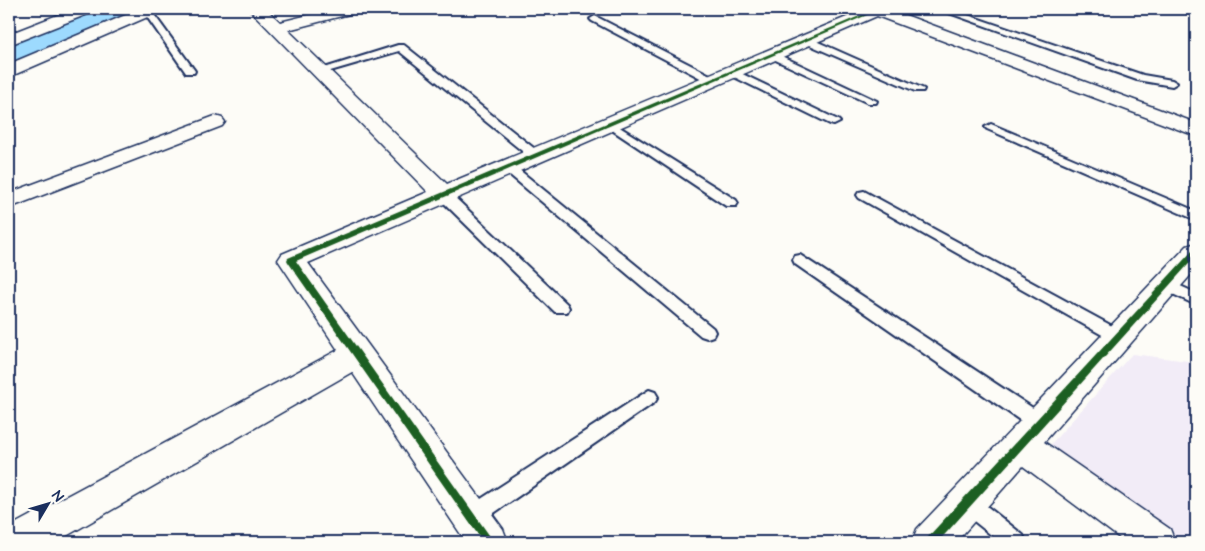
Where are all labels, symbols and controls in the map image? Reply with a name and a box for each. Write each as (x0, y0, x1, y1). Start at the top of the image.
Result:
north arrow (22, 478, 72, 528)
text: N (47, 487, 68, 506)

